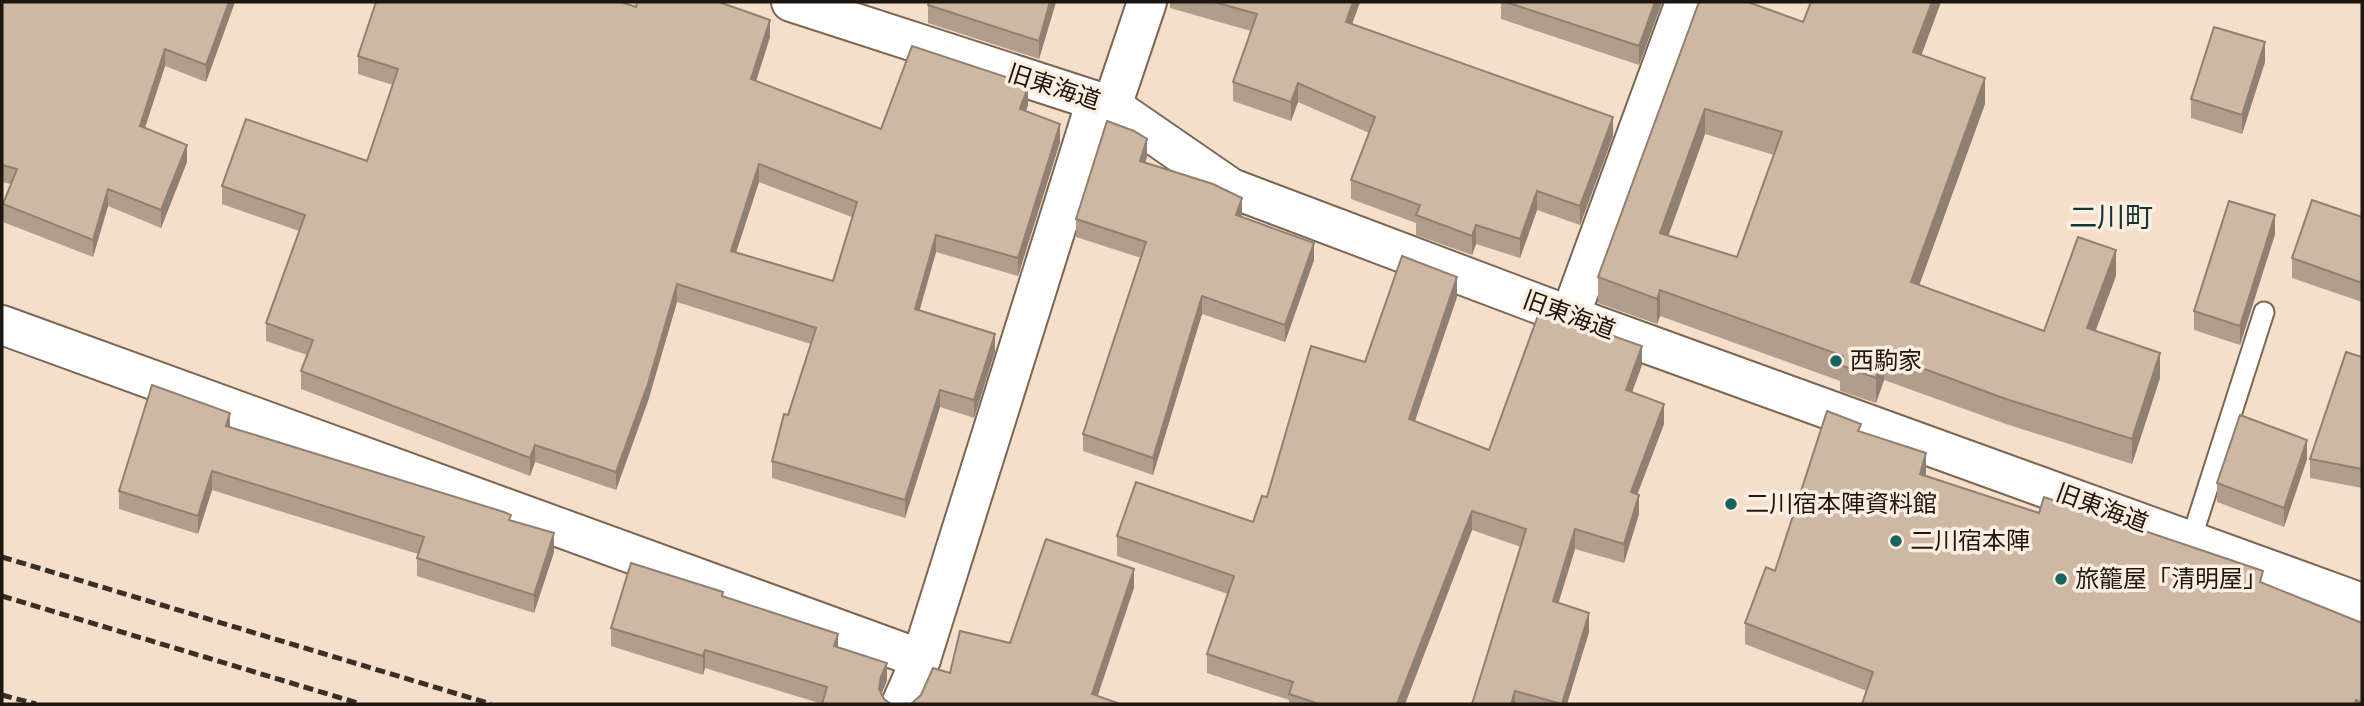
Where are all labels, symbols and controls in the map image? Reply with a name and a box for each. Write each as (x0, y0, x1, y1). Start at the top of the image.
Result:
street label: 旧東海道 (1004, 57, 1105, 114)
district label: 二川町 (2069, 199, 2153, 233)
street label: 旧東海道 (1519, 284, 1620, 344)
place label: 西駒家 (1850, 345, 1922, 374)
marker: 西駒家 (1828, 353, 1844, 369)
street label: 旧東海道 (2052, 477, 2153, 537)
place label: 二川宿本陣資料館 (1745, 488, 1937, 517)
marker: 二川宿本陣資料館 (1723, 496, 1739, 512)
place label: 二川宿本陣 (1910, 525, 2030, 554)
marker: 二川宿本陣 (1888, 533, 1904, 549)
place label: 旅籠屋「清明屋」 (2075, 563, 2267, 592)
marker: 旅籠屋「清明屋」 (2053, 571, 2069, 587)

